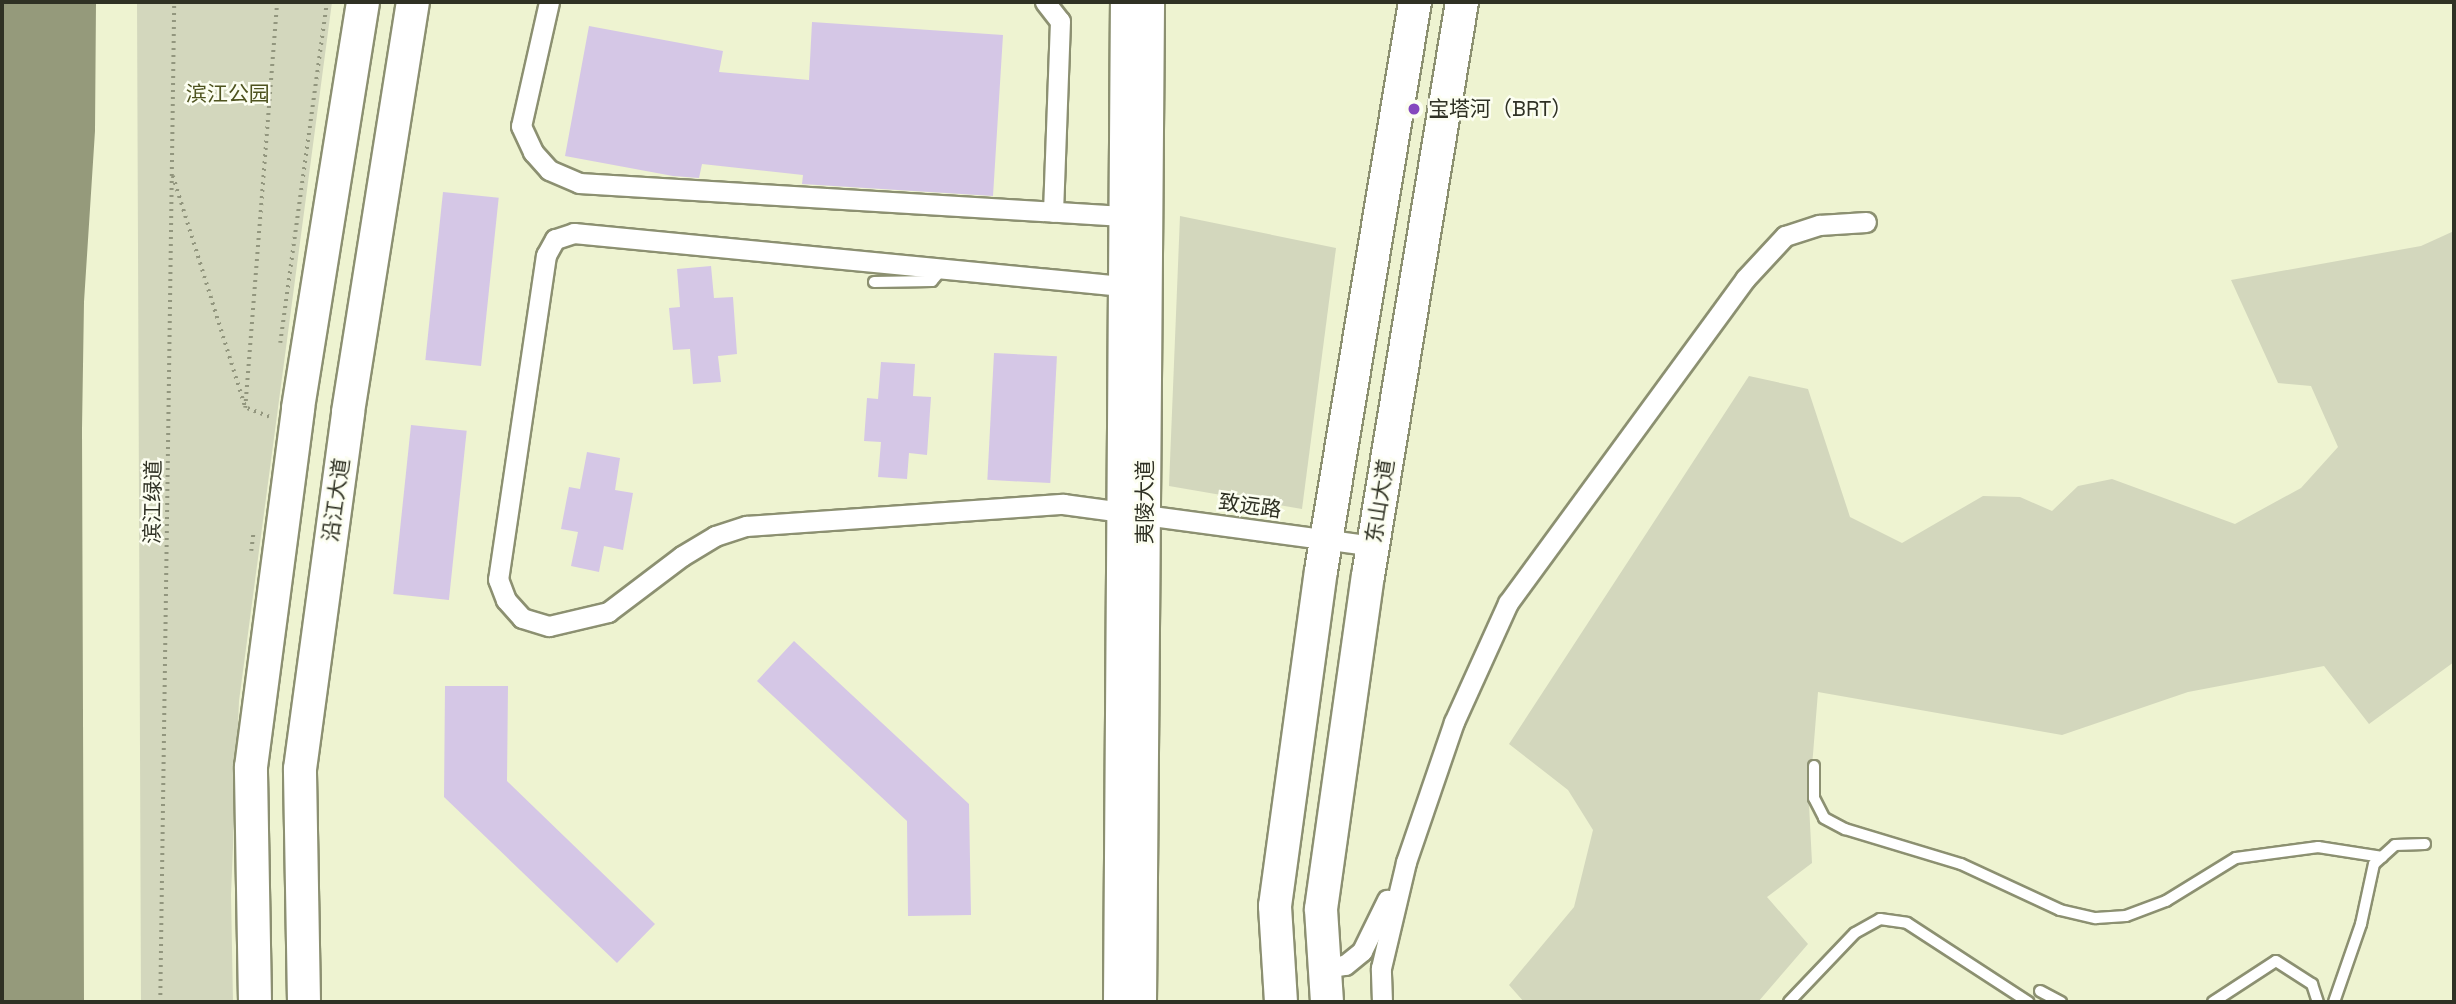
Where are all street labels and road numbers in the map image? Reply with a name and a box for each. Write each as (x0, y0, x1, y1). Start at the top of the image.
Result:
street label: 沿江大道 (318, 457, 354, 543)
street label: 东山大道 (1361, 458, 1399, 544)
street label: 滨江绿道 (140, 460, 166, 544)
street label: 夷陵大道 (1132, 460, 1158, 544)
street label: 致远路 (1217, 489, 1283, 523)

